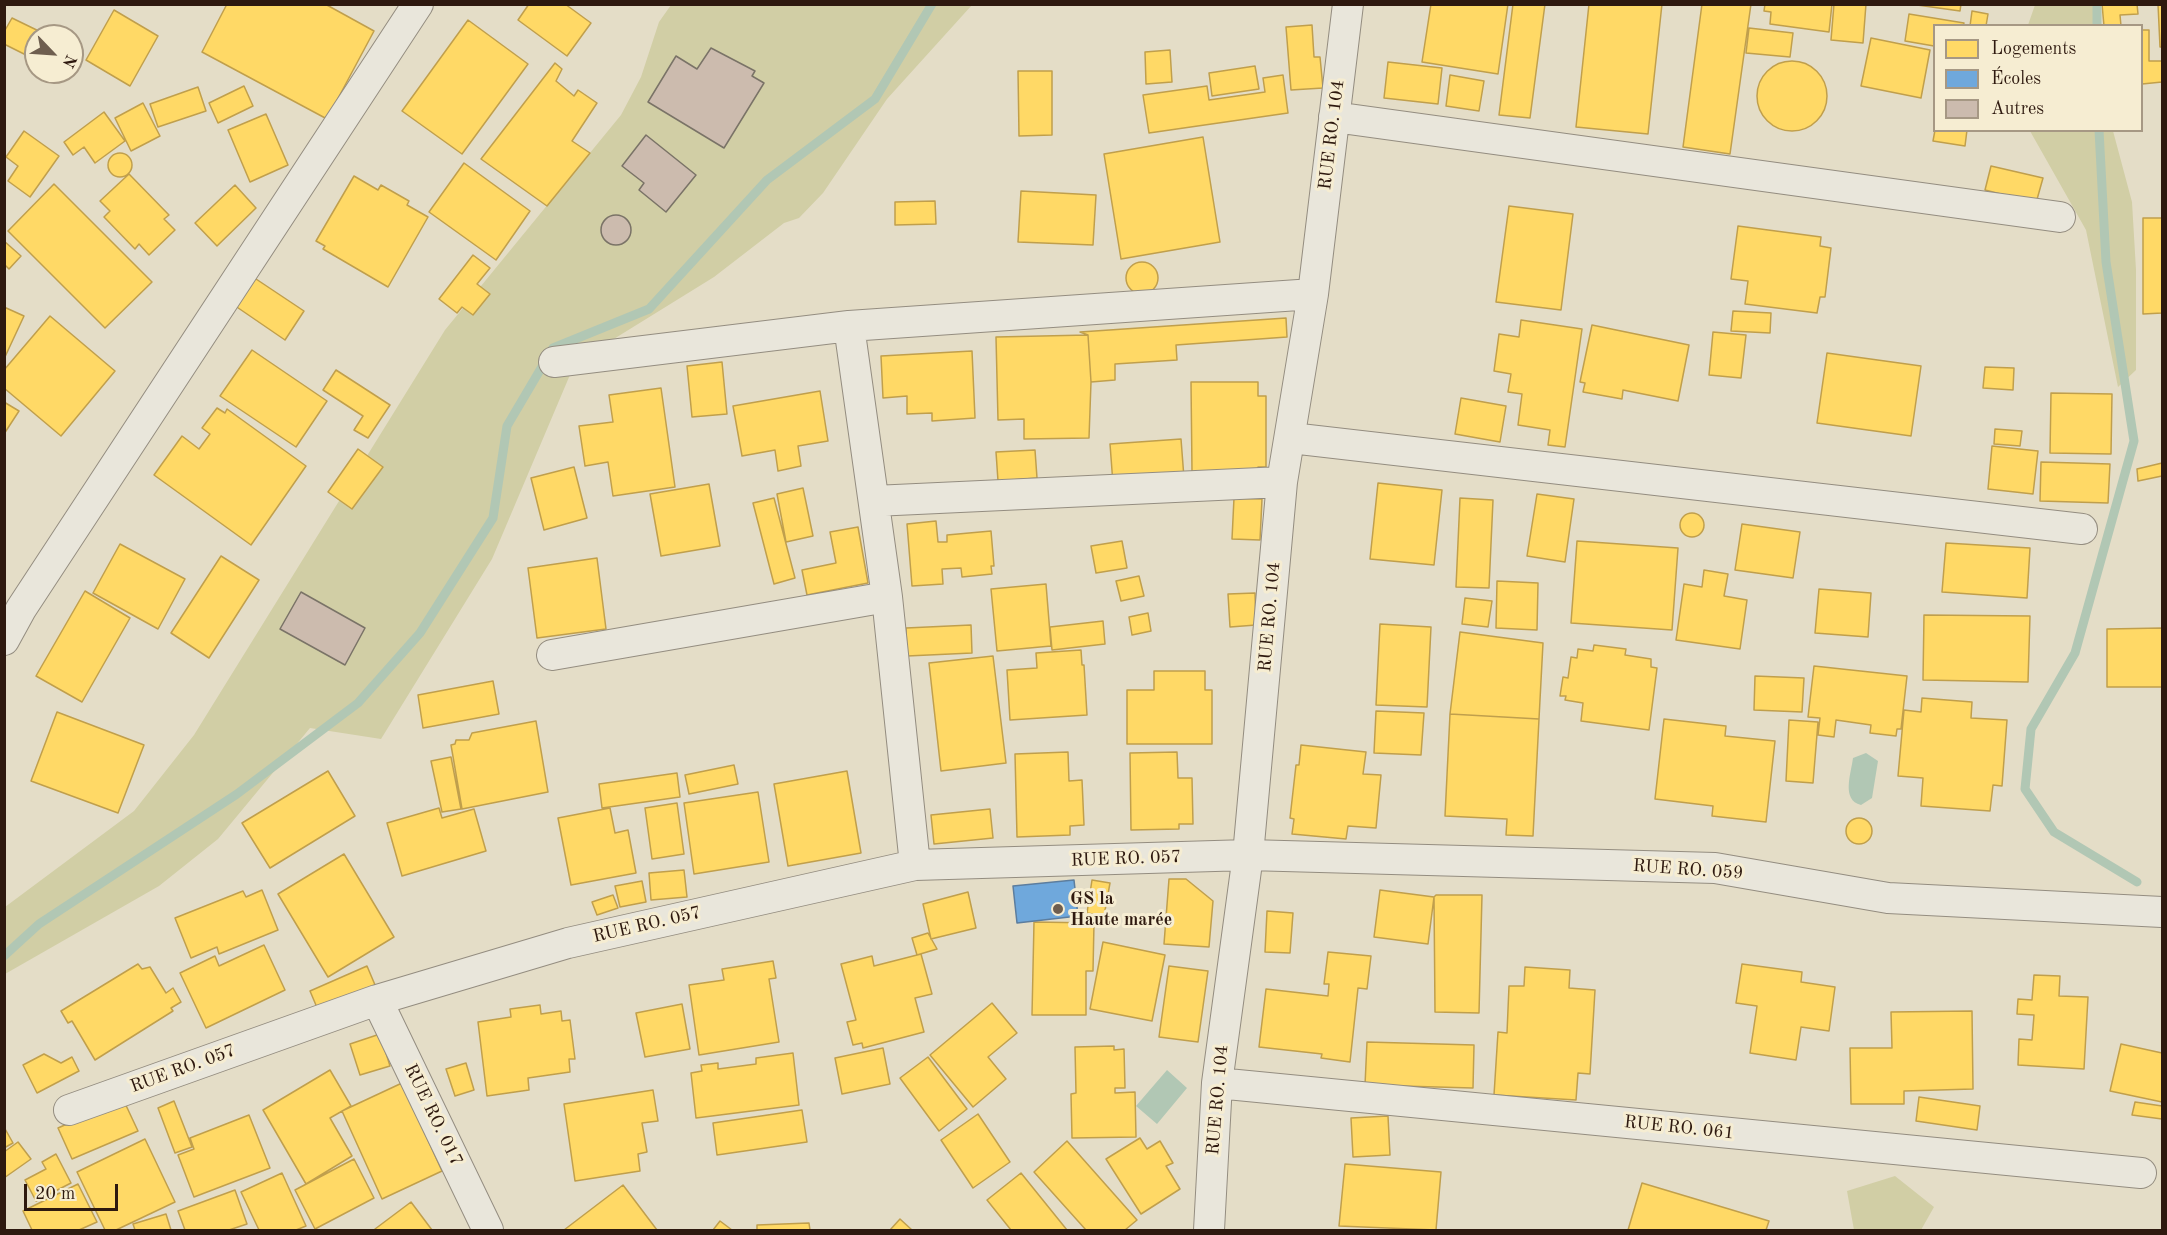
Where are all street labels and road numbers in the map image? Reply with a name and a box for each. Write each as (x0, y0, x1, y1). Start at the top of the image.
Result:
street label: RUE RO. 104 (1315, 79, 1349, 191)
street label: RUE RO. 104 (1254, 561, 1286, 673)
street label: RUE RO. 057 (1070, 846, 1182, 872)
street label: RUE RO. 059 (1632, 855, 1744, 885)
street label: RUE RO. 057 (591, 902, 703, 948)
street label: RUE RO. 057 (127, 1040, 239, 1098)
street label: RUE RO. 104 (1202, 1044, 1234, 1156)
street label: RUE RO. 017 (399, 1061, 467, 1169)
street label: RUE RO. 061 (1623, 1111, 1735, 1145)

